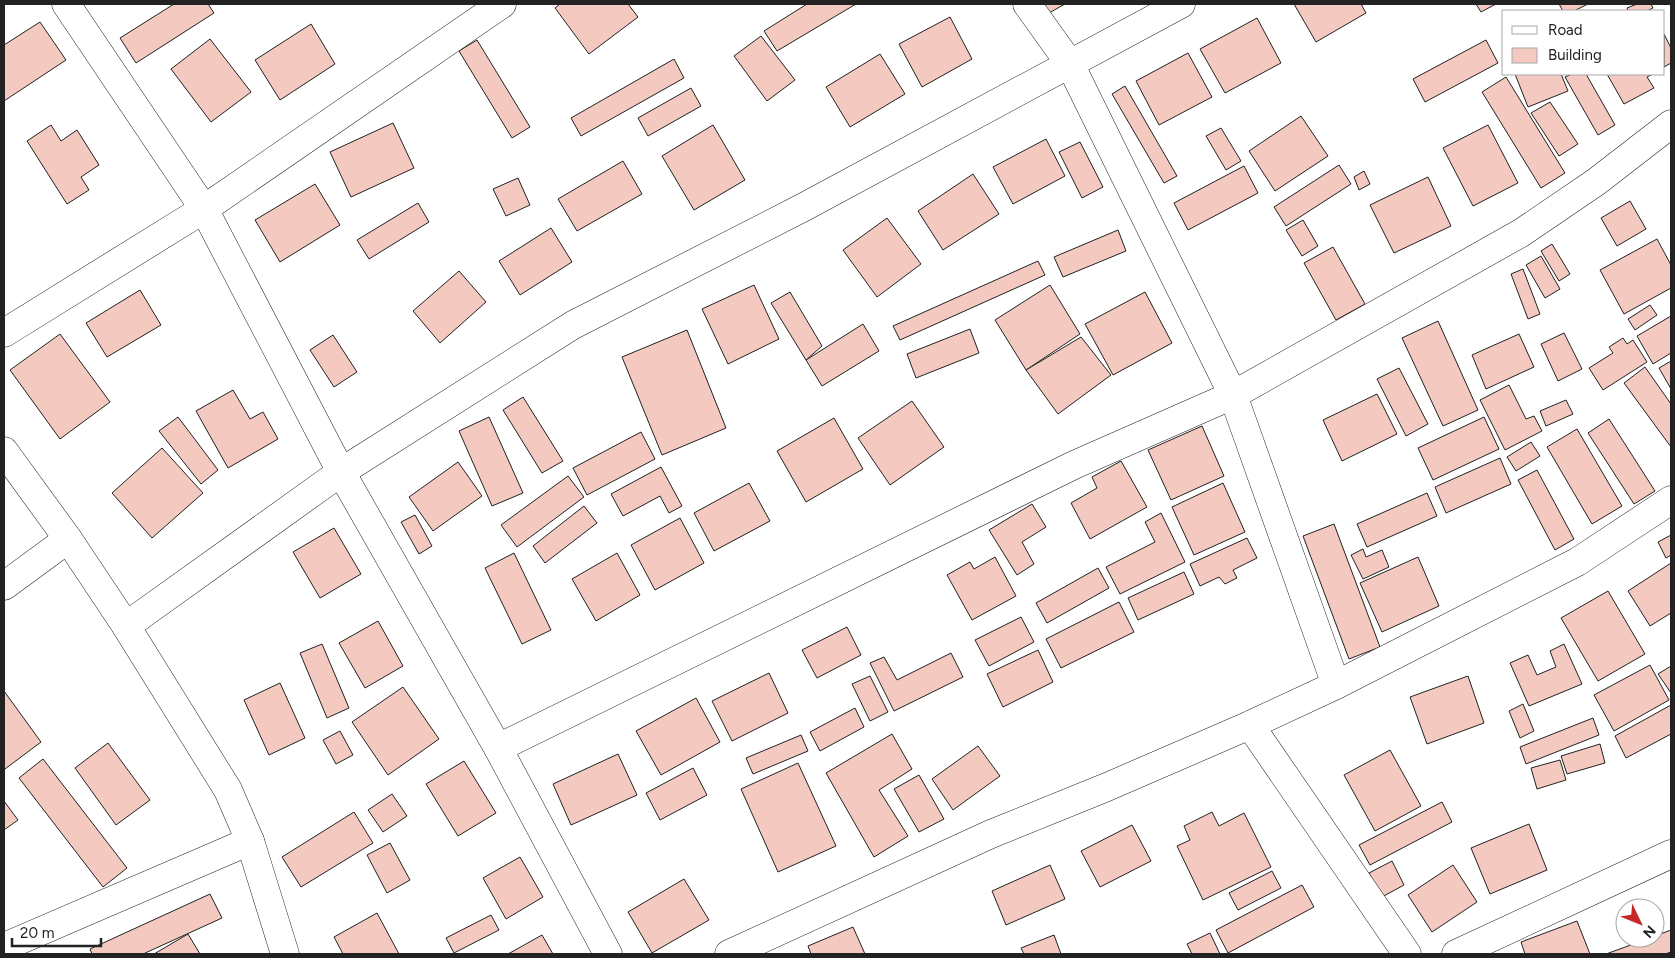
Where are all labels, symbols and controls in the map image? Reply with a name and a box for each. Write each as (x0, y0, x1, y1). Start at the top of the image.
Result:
legend (1502, 10, 1665, 75)
text: Road (1548, 21, 1583, 39)
text: Building (1548, 46, 1602, 64)
north arrow (1615, 898, 1665, 948)
scale bar (12, 916, 101, 948)
text: N (1639, 922, 1659, 941)
text: 20 m (20, 924, 54, 942)

